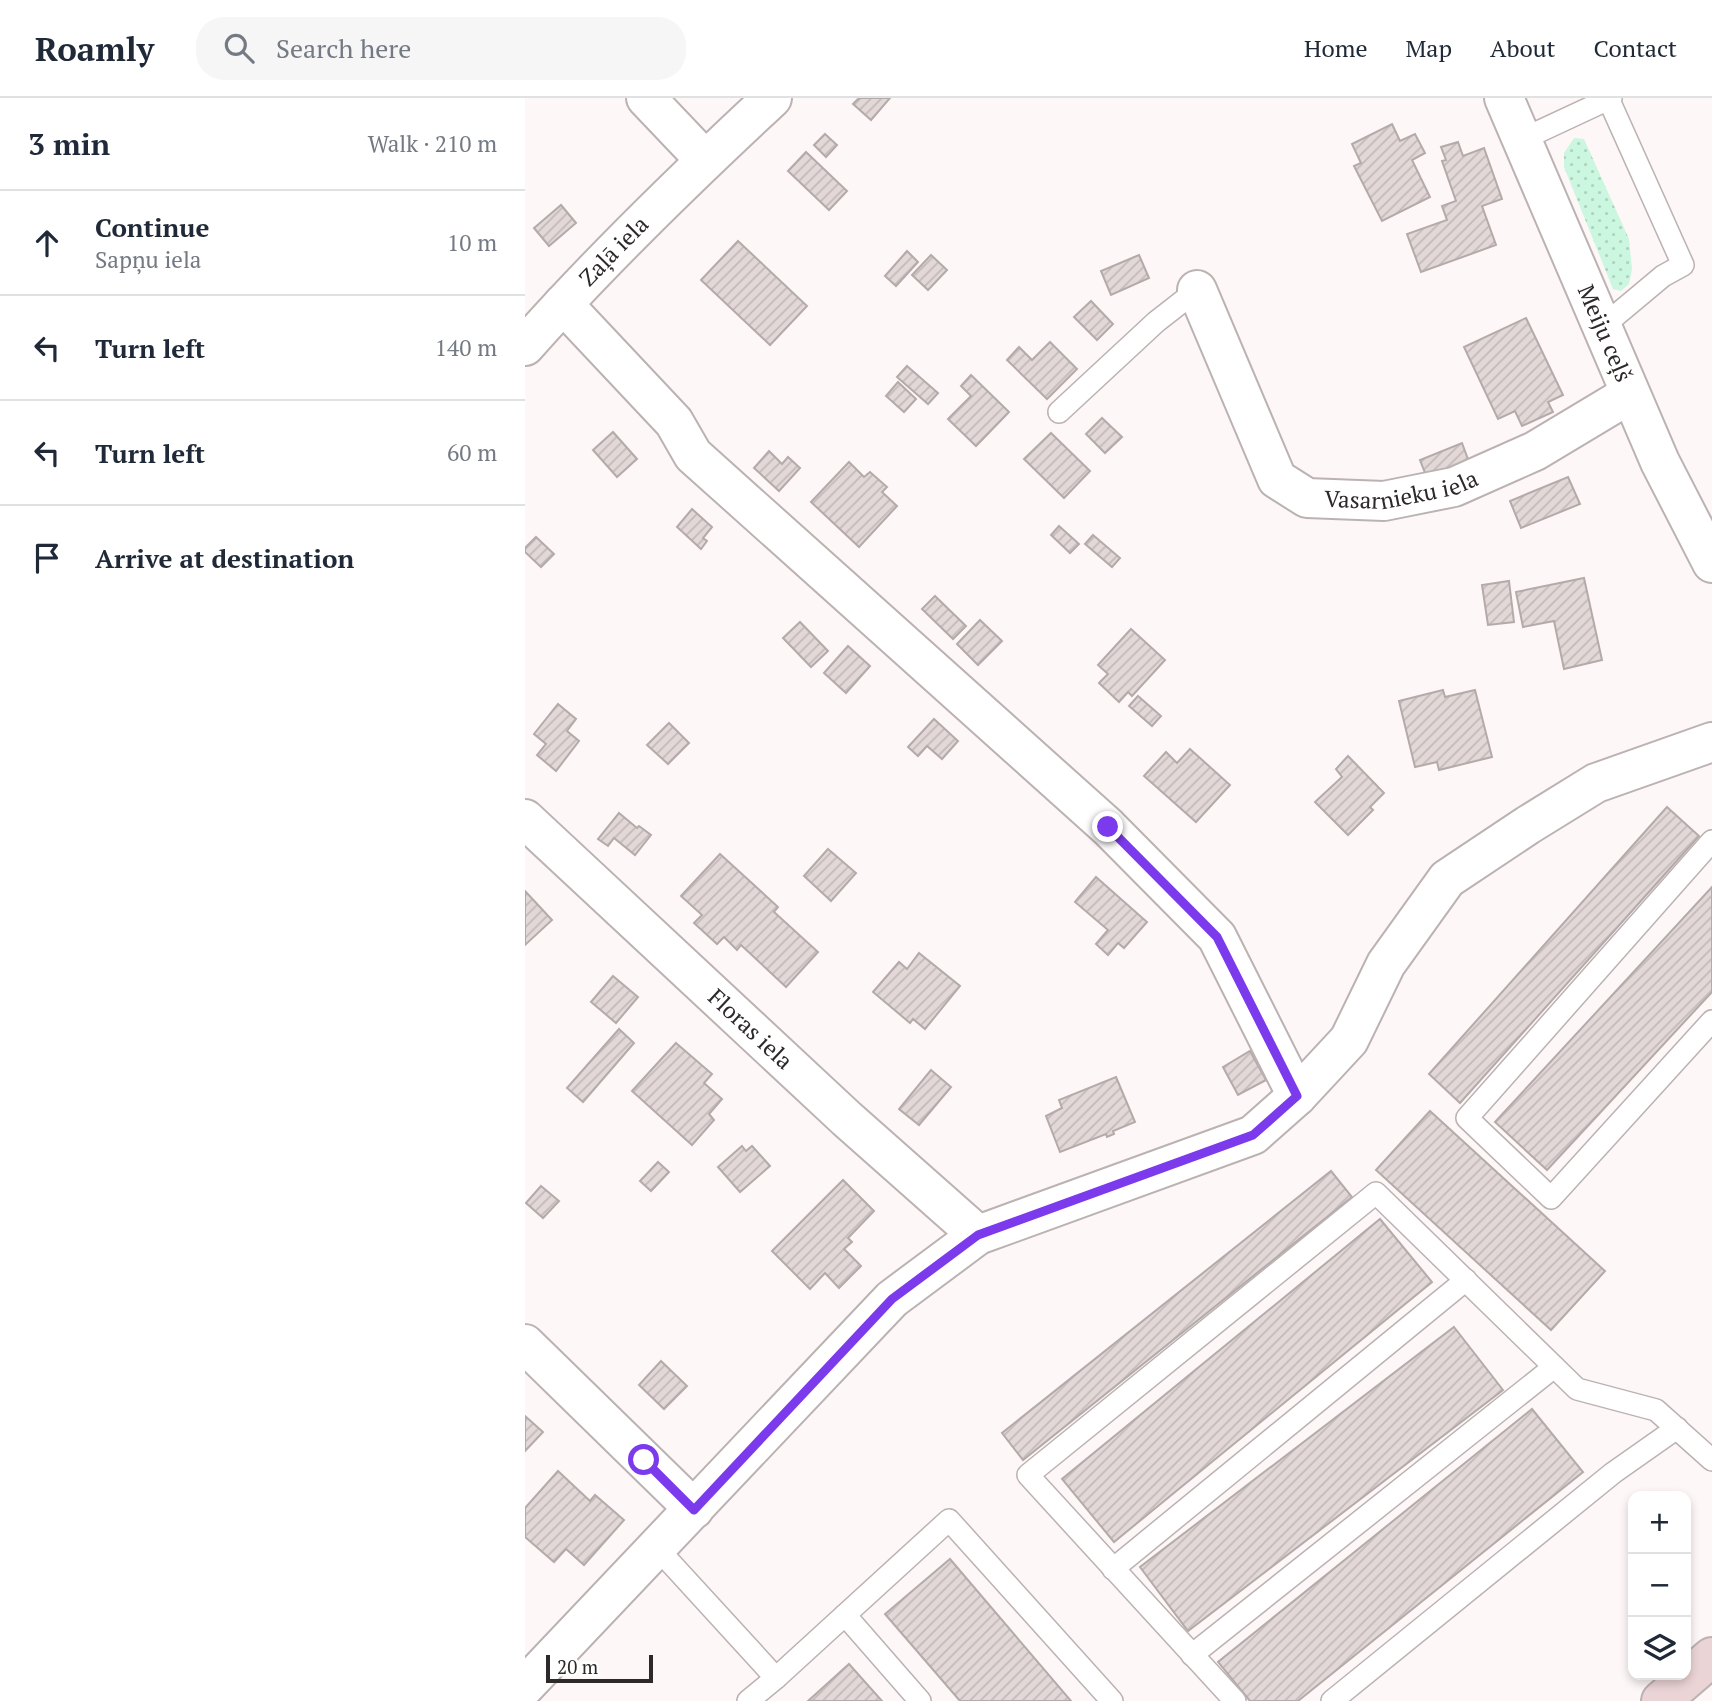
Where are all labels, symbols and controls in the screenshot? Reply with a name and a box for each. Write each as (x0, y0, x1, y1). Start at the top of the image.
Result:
search box (196, 17, 686, 80)
text: Roamly (35, 27, 154, 70)
icon: search (220, 29, 258, 67)
text: Search here (276, 31, 411, 65)
text: Home (1304, 32, 1368, 64)
text: Map (1406, 32, 1452, 64)
text: About (1490, 32, 1556, 64)
text: Contact (1594, 32, 1677, 64)
text: 3 min (28, 124, 110, 164)
text: Walk · 210 m (368, 128, 497, 159)
street label: Zaļā iela (572, 209, 655, 293)
text: Continue (95, 210, 209, 244)
icon: ahead (28, 224, 66, 262)
text: 10 m (447, 227, 497, 258)
text: Sapņu iela (95, 244, 201, 275)
street label: Meiju ceļš (1571, 280, 1640, 386)
icon: left (28, 329, 66, 367)
text: Turn left (95, 331, 205, 365)
text: 140 m (435, 332, 497, 363)
icon: left (28, 434, 66, 472)
text: Turn left (95, 436, 205, 470)
text: 60 m (447, 437, 497, 468)
street label: Vasarnieku iela (1324, 462, 1483, 516)
icon: arrive (28, 539, 66, 577)
text: Arrive at destination (95, 541, 354, 575)
route end (1092, 811, 1123, 842)
street label: Floras iela (702, 981, 800, 1076)
route start (628, 1444, 659, 1475)
map controls (1628, 1491, 1691, 1680)
button: + (1628, 1491, 1691, 1554)
button: − (1628, 1554, 1691, 1617)
button: layers (1628, 1617, 1691, 1680)
scale bar (546, 1652, 653, 1684)
text: 20 m (557, 1654, 598, 1679)

